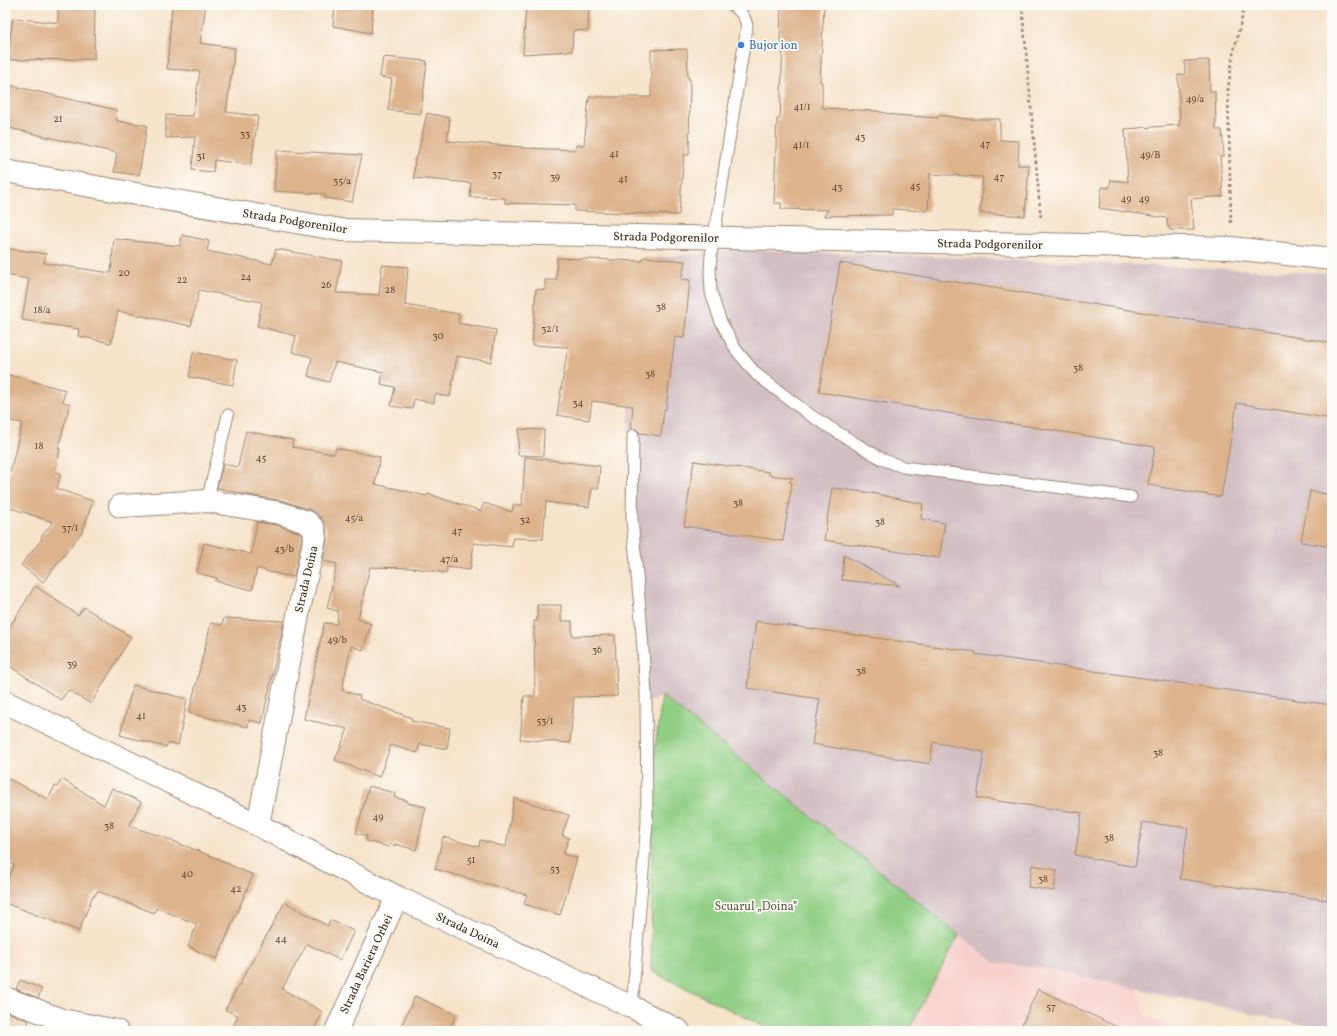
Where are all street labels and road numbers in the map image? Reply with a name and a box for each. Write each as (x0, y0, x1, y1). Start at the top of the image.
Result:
street label: Strada Podgorenilor (241, 206, 348, 238)
street label: Strada Podgorenilor (613, 229, 719, 247)
street label: Strada Podgorenilor (937, 236, 1043, 254)
street label: Strada Doina (291, 544, 323, 615)
street label: Strada Doina (433, 909, 502, 953)
street label: Strada Bariera Orhei (337, 912, 397, 1017)

